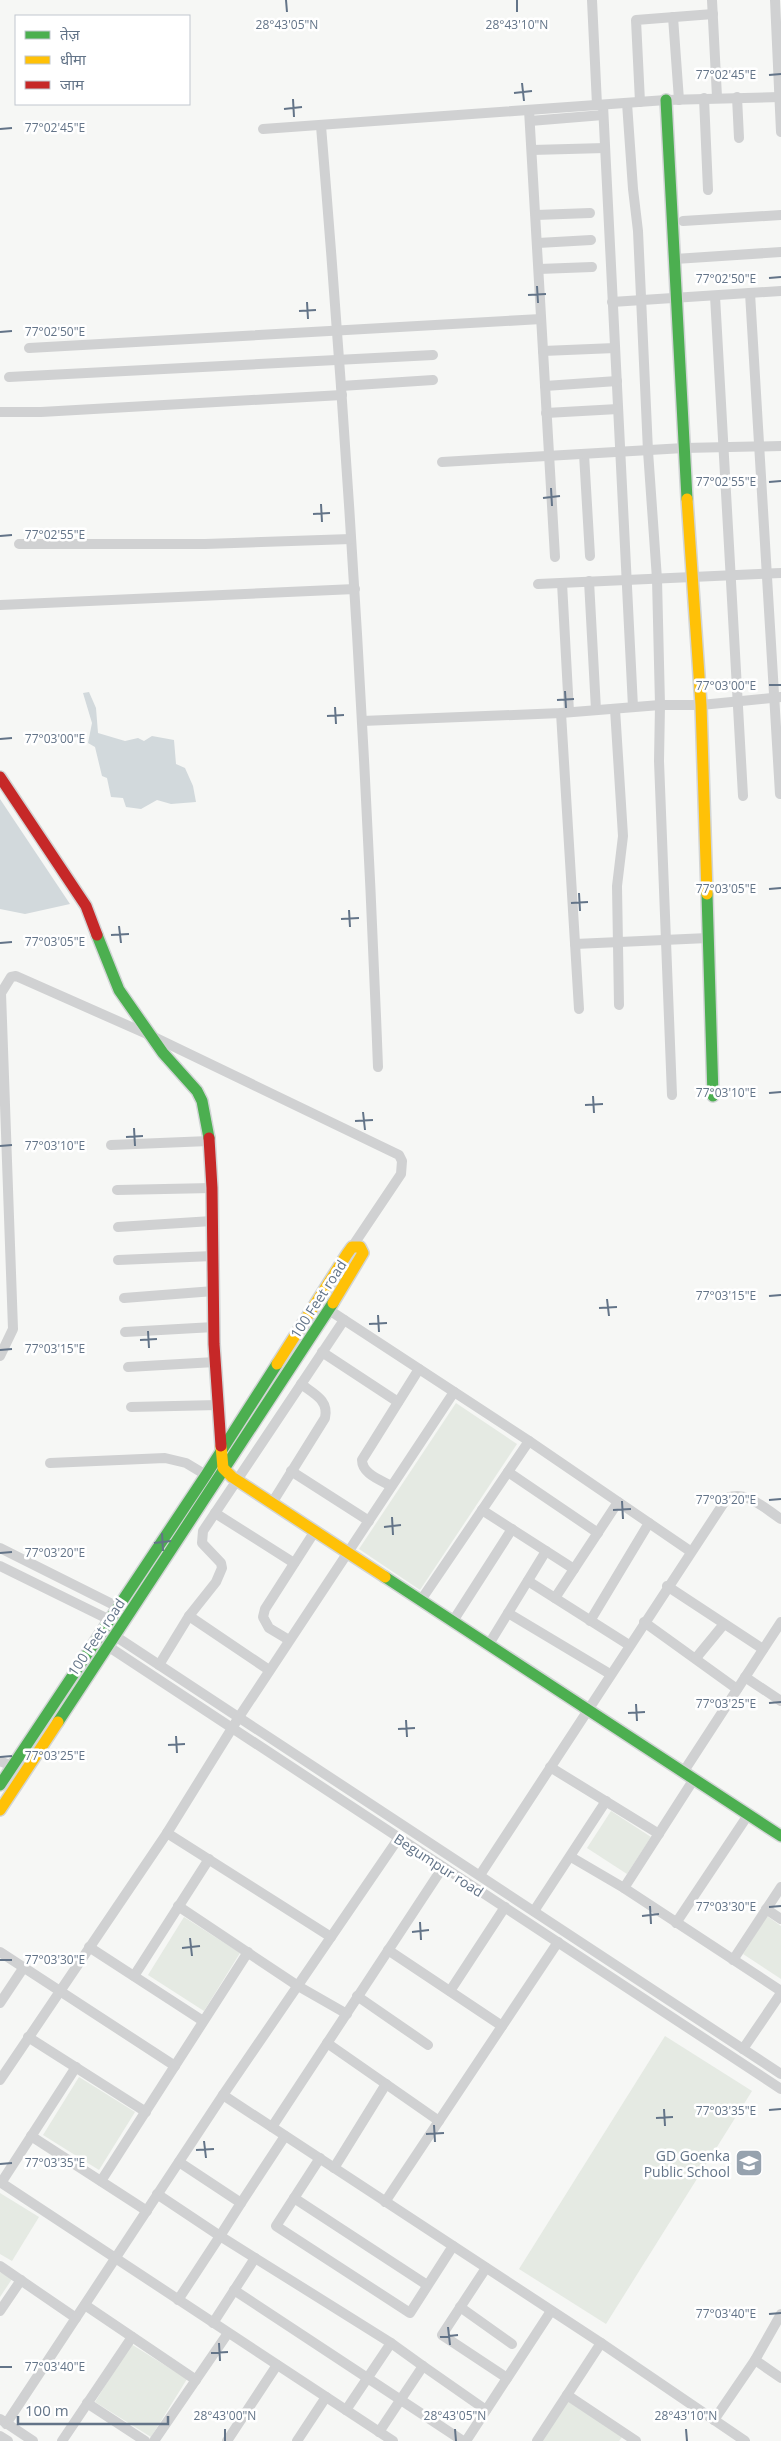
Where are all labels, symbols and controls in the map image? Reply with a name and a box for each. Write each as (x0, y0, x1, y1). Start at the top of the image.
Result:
legend (15, 15, 190, 105)
text: 28°43'05"N (256, 16, 318, 33)
text: 28°43'10"N (486, 16, 548, 33)
text: तेज़ (60, 24, 81, 44)
text: धीमा (60, 49, 87, 69)
text: 77°02'45"E (696, 66, 756, 83)
text: जाम (60, 74, 85, 94)
text: 77°02'45"E (25, 119, 85, 136)
text: 77°02'50"E (696, 270, 756, 287)
text: 77°02'50"E (25, 323, 85, 340)
text: 77°02'55"E (696, 473, 756, 490)
text: 77°02'55"E (25, 526, 85, 543)
text: 77°03'00"E (696, 677, 756, 694)
text: 77°03'00"E (25, 730, 85, 747)
text: 77°03'05"E (696, 880, 756, 897)
text: 77°03'05"E (25, 933, 85, 950)
text: 77°03'10"E (696, 1084, 756, 1101)
text: 77°03'10"E (25, 1137, 85, 1154)
street label: 100 Feet road (286, 1256, 350, 1342)
text: 77°03'15"E (696, 1287, 756, 1304)
text: 77°03'15"E (25, 1340, 85, 1357)
text: 77°03'20"E (696, 1491, 756, 1508)
text: 77°03'20"E (25, 1544, 85, 1561)
street label: 100 Feet road (63, 1594, 129, 1680)
text: 77°03'25"E (696, 1695, 756, 1712)
text: 77°03'25"E (25, 1747, 85, 1764)
street label: Begumpur road (391, 1829, 487, 1901)
text: 77°03'30"E (696, 1898, 756, 1915)
text: 77°03'30"E (25, 1951, 85, 1968)
text: 77°03'35"E (696, 2102, 756, 2119)
place label: GD Goenka Public School (644, 2146, 730, 2181)
school or university icon: GD Goenka Public School (734, 2148, 764, 2178)
text: 77°03'35"E (25, 2154, 85, 2171)
text: 77°03'40"E (696, 2305, 756, 2322)
text: 77°03'40"E (25, 2358, 85, 2375)
scale bar (18, 2394, 168, 2426)
text: 100 m (25, 2400, 69, 2420)
text: 28°43'00"N (194, 2407, 256, 2424)
text: 28°43'05"N (424, 2407, 486, 2424)
text: 28°43'10"N (655, 2407, 717, 2424)

